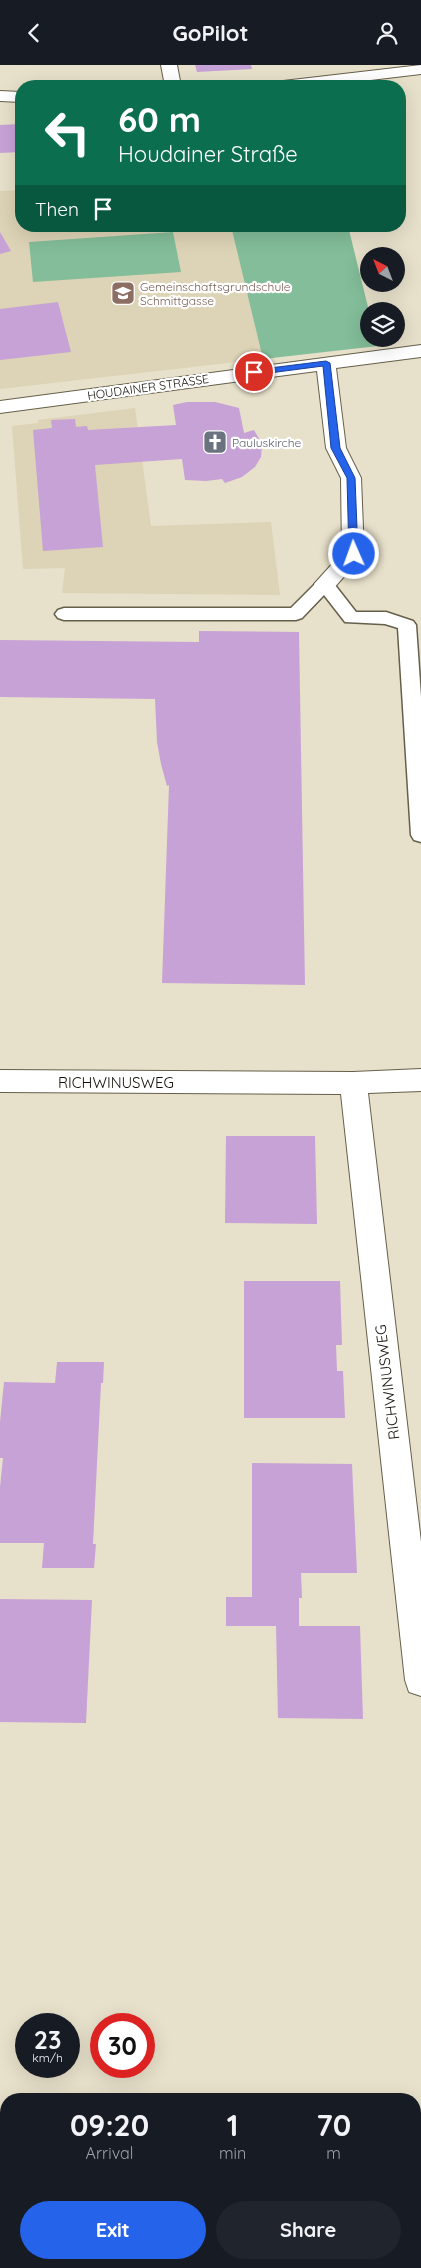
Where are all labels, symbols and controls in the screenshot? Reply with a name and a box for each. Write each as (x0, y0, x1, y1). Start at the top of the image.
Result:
icon: back (20, 19, 48, 47)
text: GoPilot (173, 19, 248, 47)
icon: person (373, 19, 401, 47)
text: 60 m (118, 97, 201, 141)
icon: left (35, 100, 100, 165)
text: Houdainer Straße (118, 140, 298, 168)
icon: arrive (89, 195, 117, 223)
text: Then (35, 197, 79, 221)
north arrow (360, 247, 405, 293)
map controls (360, 247, 405, 347)
place label: Gemeinschaftsgrundschule Schmittgasse (140, 279, 291, 308)
school or university icon: Gemeinschaftsgrundschule Schmittgasse (110, 280, 136, 306)
button: layers (360, 302, 405, 347)
pin (233, 351, 275, 393)
icon: arrive (240, 358, 268, 386)
street label: HOUDAINER STRASSE (86, 371, 210, 403)
church icon: Pauluskirche (202, 429, 228, 455)
place label: Pauluskirche (232, 435, 302, 450)
position arrow (327, 527, 379, 579)
street label: RICHWINUSWEG (58, 1073, 174, 1092)
street label: RICHWINUSWEG (371, 1323, 403, 1441)
speed limit sign: 30 (90, 2013, 155, 2078)
text: 23 (34, 2024, 61, 2055)
text: km/h (32, 2050, 63, 2065)
text: 09:20 (70, 2106, 149, 2144)
text: 1 (227, 2106, 238, 2144)
text: 70 (316, 2106, 351, 2144)
text: Arrival (86, 2143, 133, 2163)
text: min (219, 2143, 246, 2163)
text: m (326, 2143, 341, 2163)
button: Exit (20, 2201, 206, 2259)
button: Share (216, 2201, 401, 2259)

